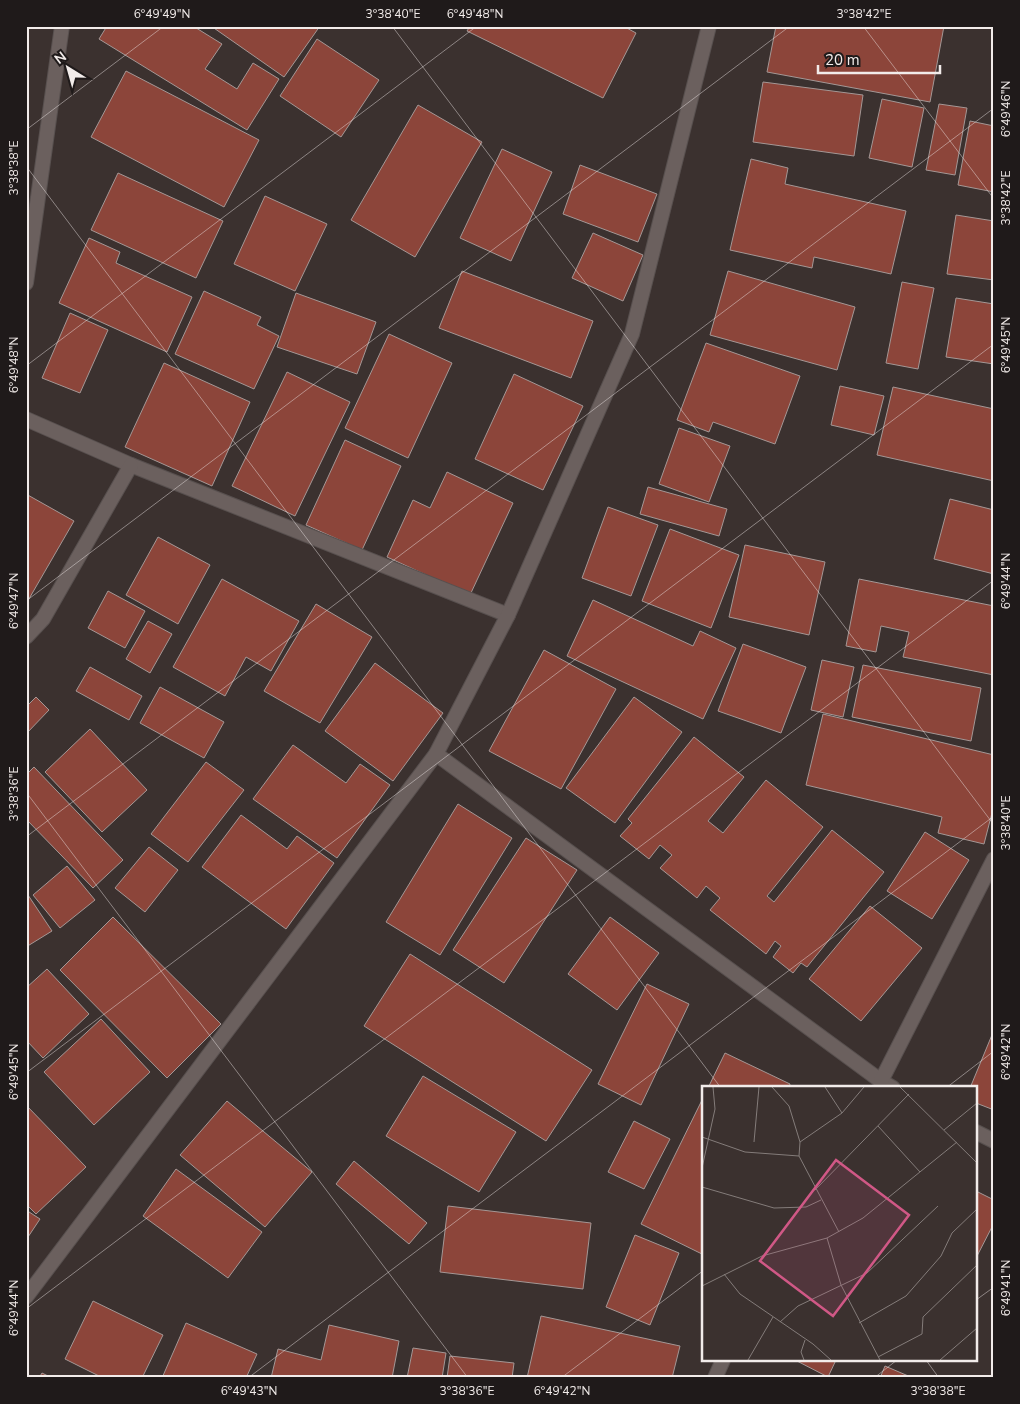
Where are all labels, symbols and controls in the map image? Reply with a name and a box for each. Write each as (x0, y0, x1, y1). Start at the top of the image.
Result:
text: 6°49'49"N (134, 6, 190, 22)
text: 3°38'40"E (366, 6, 420, 22)
text: 6°49'48"N (447, 6, 503, 22)
text: 3°38'42"E (837, 6, 891, 22)
north arrow (42, 42, 92, 92)
scale bar (818, 42, 940, 74)
text: N (51, 47, 70, 69)
text: 20 m (825, 50, 860, 70)
text: 6°49'46"N (998, 81, 1014, 137)
text: 3°38'38"E (6, 141, 22, 195)
text: 3°38'42"E (998, 171, 1014, 225)
text: 6°49'45"N (998, 317, 1014, 373)
text: 6°49'48"N (6, 337, 22, 393)
text: 6°49'44"N (998, 553, 1014, 609)
text: 6°49'47"N (6, 573, 22, 629)
text: 3°38'36"E (6, 767, 22, 821)
text: 3°38'40"E (998, 796, 1014, 850)
text: 6°49'42"N (998, 1024, 1014, 1080)
text: 6°49'45"N (6, 1044, 22, 1100)
inset map (702, 1086, 978, 1362)
text: 6°49'41"N (998, 1260, 1014, 1316)
text: 6°49'44"N (6, 1280, 22, 1336)
text: 6°49'43"N (221, 1383, 277, 1399)
text: 3°38'36"E (440, 1383, 494, 1399)
text: 6°49'42"N (534, 1383, 590, 1399)
text: 3°38'38"E (911, 1383, 965, 1399)

